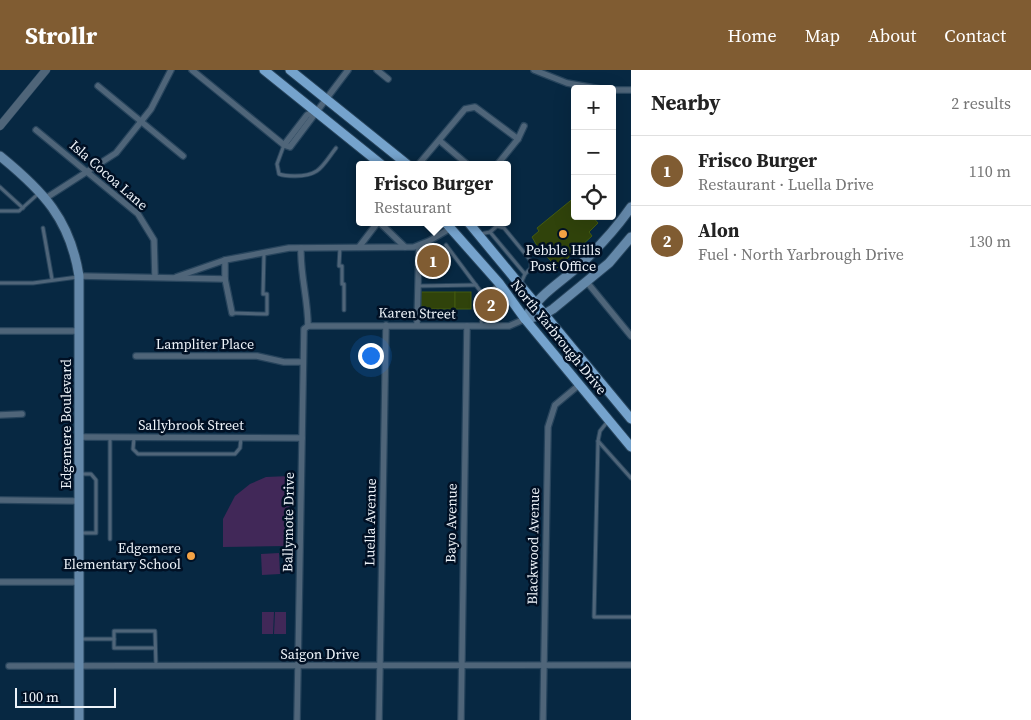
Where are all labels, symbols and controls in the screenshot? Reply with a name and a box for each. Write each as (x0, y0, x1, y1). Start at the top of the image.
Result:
text: Strollr (25, 19, 97, 52)
text: Home (728, 23, 777, 48)
text: Map (805, 23, 840, 48)
text: About (868, 23, 916, 48)
text: Contact (944, 23, 1006, 48)
map controls (571, 85, 616, 220)
button: + (571, 85, 616, 130)
text: Nearby (651, 88, 721, 117)
text: 2 results (951, 92, 1011, 114)
button: − (571, 130, 616, 175)
street label: Isla Cocoa Lane (66, 135, 152, 215)
text: Frisco Burger (698, 147, 817, 173)
text: 1 (663, 160, 671, 182)
text: 110 m (969, 160, 1011, 182)
popup (356, 161, 511, 226)
text: Frisco Burger (374, 170, 493, 196)
text: Restaurant · Luella Drive (698, 173, 874, 195)
button: locate (571, 175, 616, 220)
text: Restaurant (374, 196, 451, 218)
text: Alon (698, 217, 739, 243)
marker: Pebble Hills Post Office (557, 228, 569, 240)
text: 2 (663, 230, 671, 252)
text: 130 m (969, 230, 1011, 252)
place label: Pebble Hills Post Office (525, 240, 601, 276)
pin: 1 (417, 242, 449, 280)
text: Fuel · North Yarbrough Drive (698, 243, 904, 265)
street label: North Yarbrough Drive (506, 275, 612, 399)
pin: 2 (475, 286, 507, 324)
street label: Karen Street (378, 302, 456, 324)
street label: Lampliter Place (156, 334, 254, 354)
your location (358, 343, 384, 369)
street label: Edgemere Boulevard (56, 359, 76, 489)
street label: Sallybrook Street (138, 415, 244, 435)
street label: Ballymote Drive (277, 472, 299, 572)
street label: Luella Avenue (359, 478, 381, 566)
street label: Bayo Avenue (440, 483, 462, 563)
street label: Blackwood Avenue (522, 487, 544, 605)
place label: Edgemere Elementary School (63, 538, 181, 574)
marker: Edgemere Elementary School (185, 550, 197, 562)
street label: Saigon Drive (281, 644, 359, 664)
scale bar (15, 685, 116, 708)
text: 100 m (22, 687, 59, 707)

